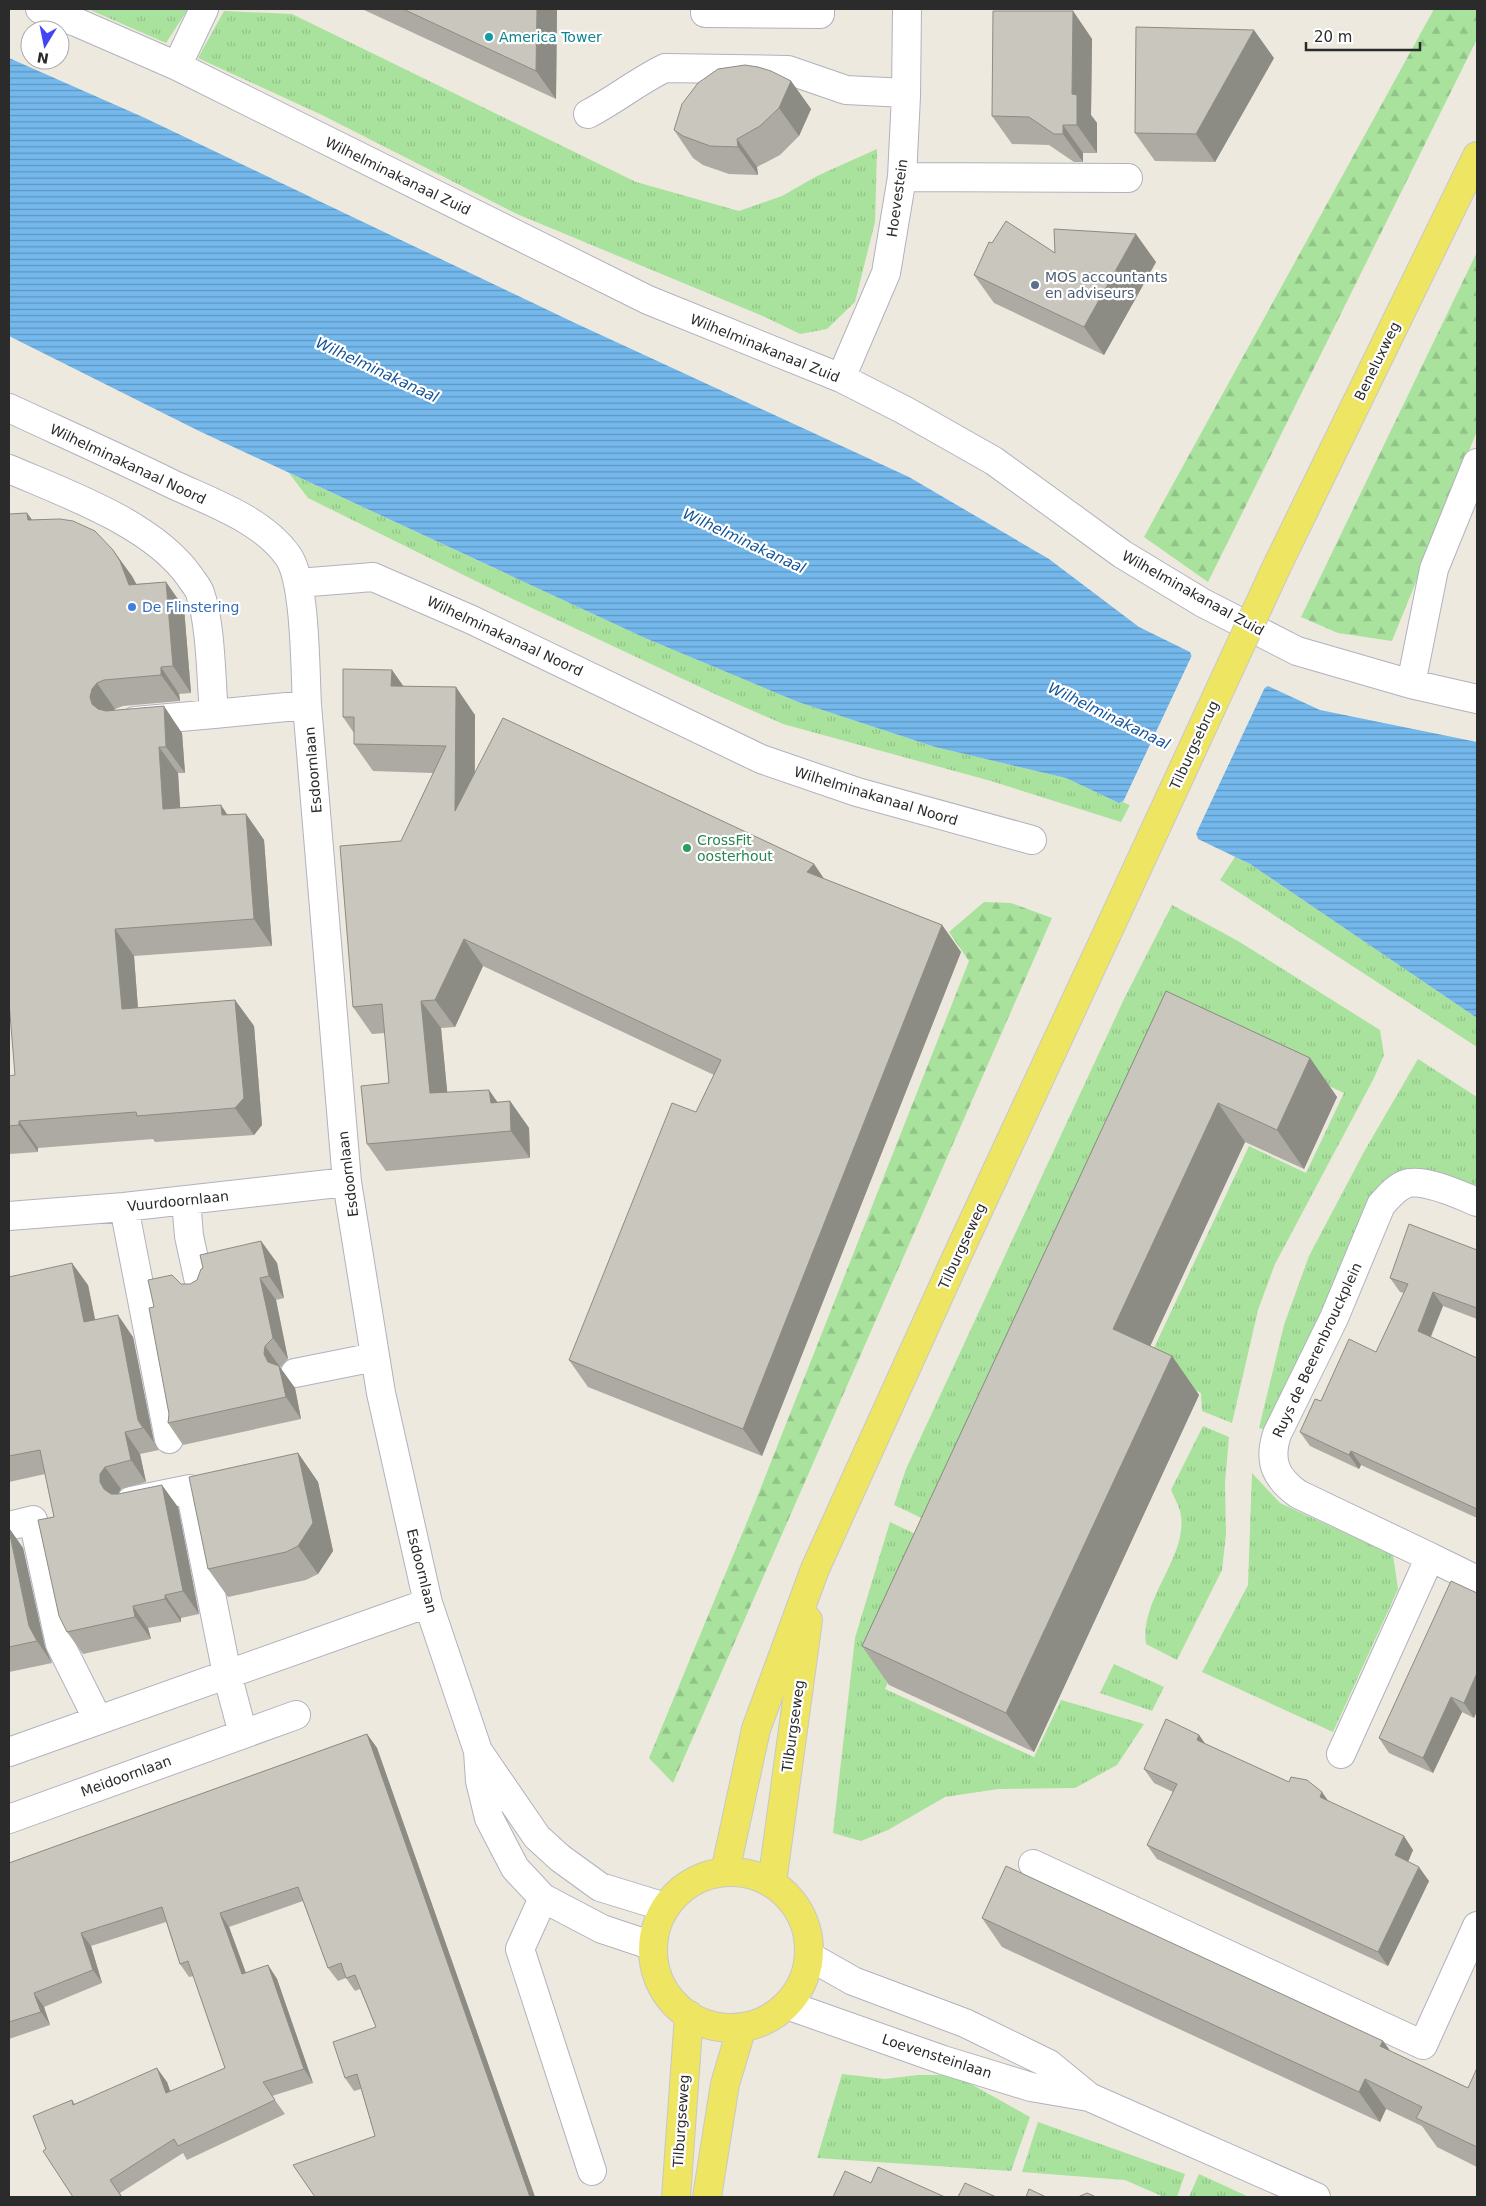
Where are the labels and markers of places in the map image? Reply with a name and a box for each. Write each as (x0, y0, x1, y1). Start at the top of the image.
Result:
place label: America Tower (499, 29, 602, 45)
marker: America Tower (483, 31, 495, 43)
place label: MOS accountants en adviseurs (1045, 269, 1167, 301)
marker: MOS accountants en adviseurs (1029, 279, 1041, 291)
place label: De Flinstering (142, 599, 239, 615)
marker: De Flinstering (126, 601, 138, 613)
place label: CrossFit oosterhout (697, 832, 773, 864)
marker: CrossFit oosterhout (681, 842, 693, 854)

